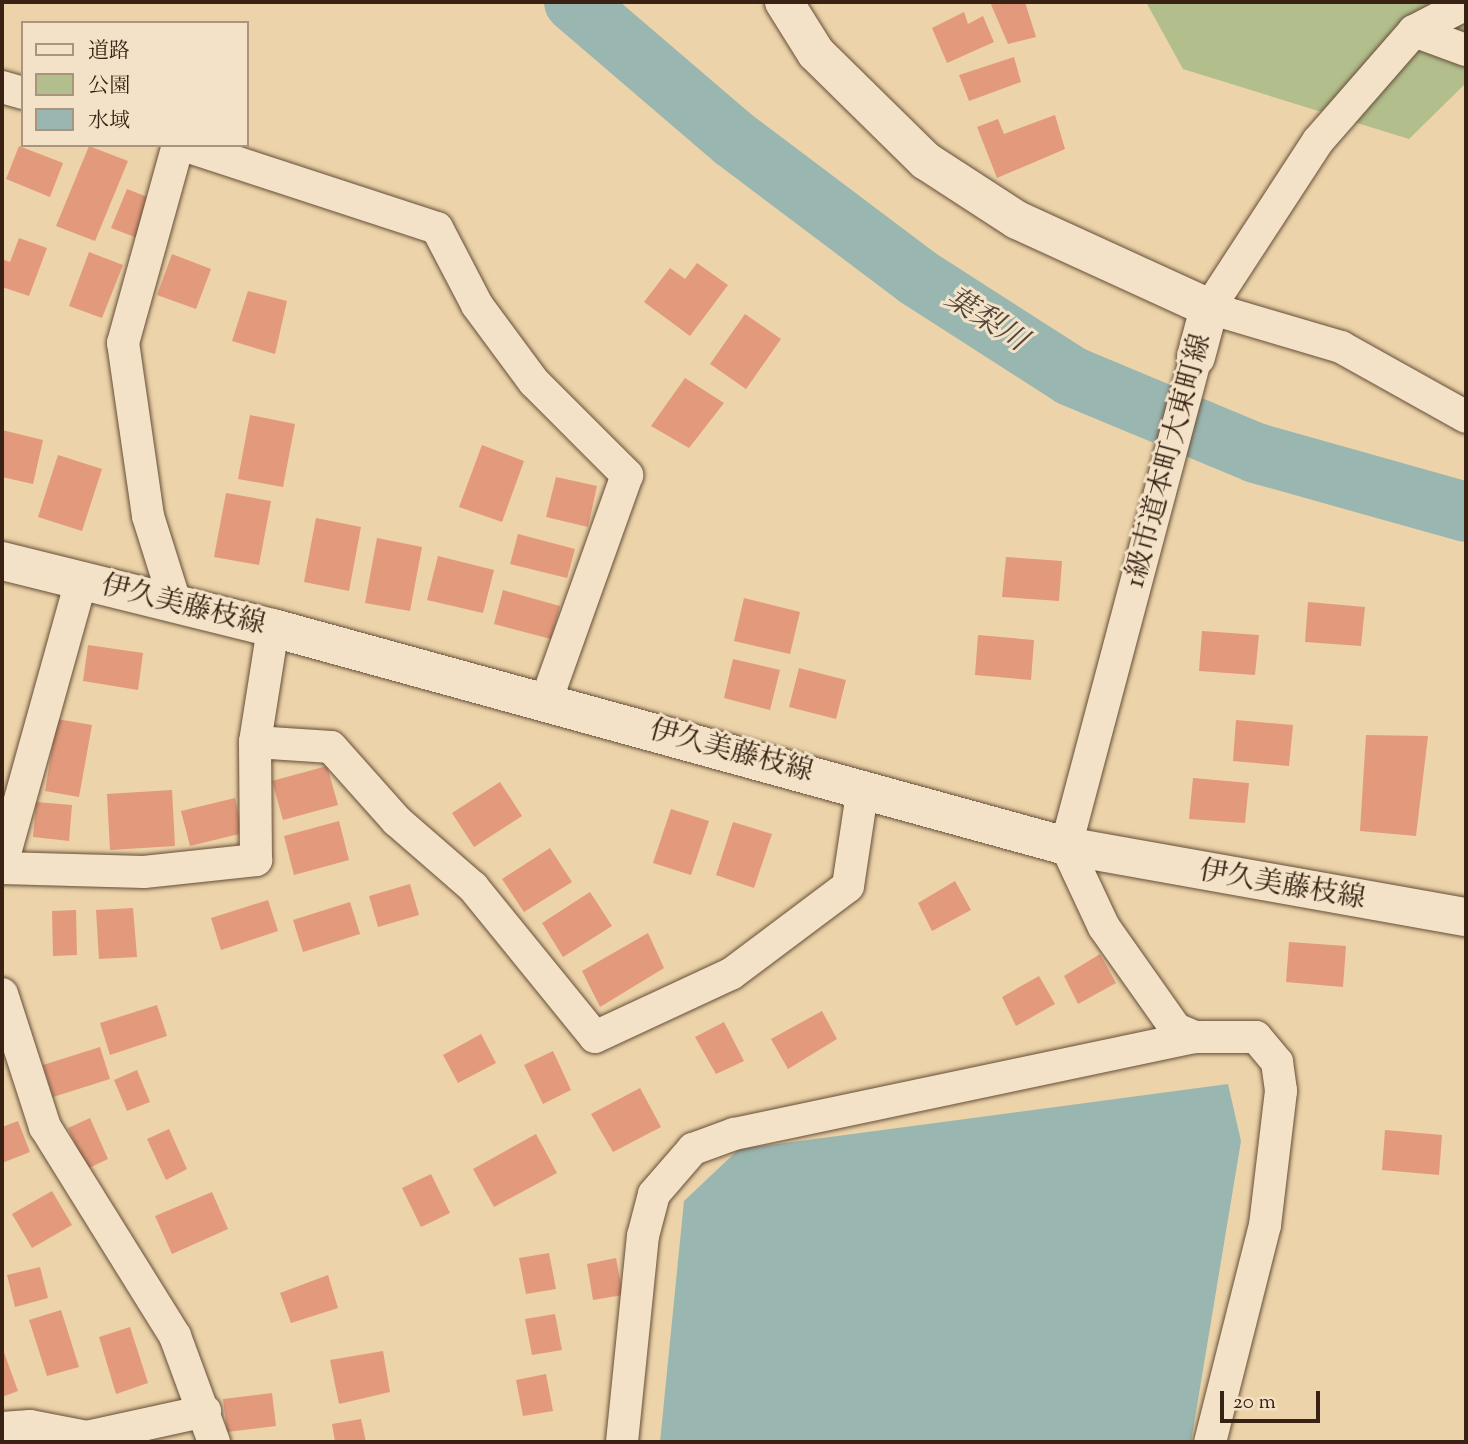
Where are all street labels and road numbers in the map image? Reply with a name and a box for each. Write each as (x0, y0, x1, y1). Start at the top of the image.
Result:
street label: 1級市道本町大東町線 (1119, 330, 1219, 592)
street label: 伊久美藤枝線 (97, 569, 269, 643)
street label: 伊久美藤枝線 (646, 714, 816, 790)
street label: 伊久美藤枝線 (1196, 855, 1368, 917)

